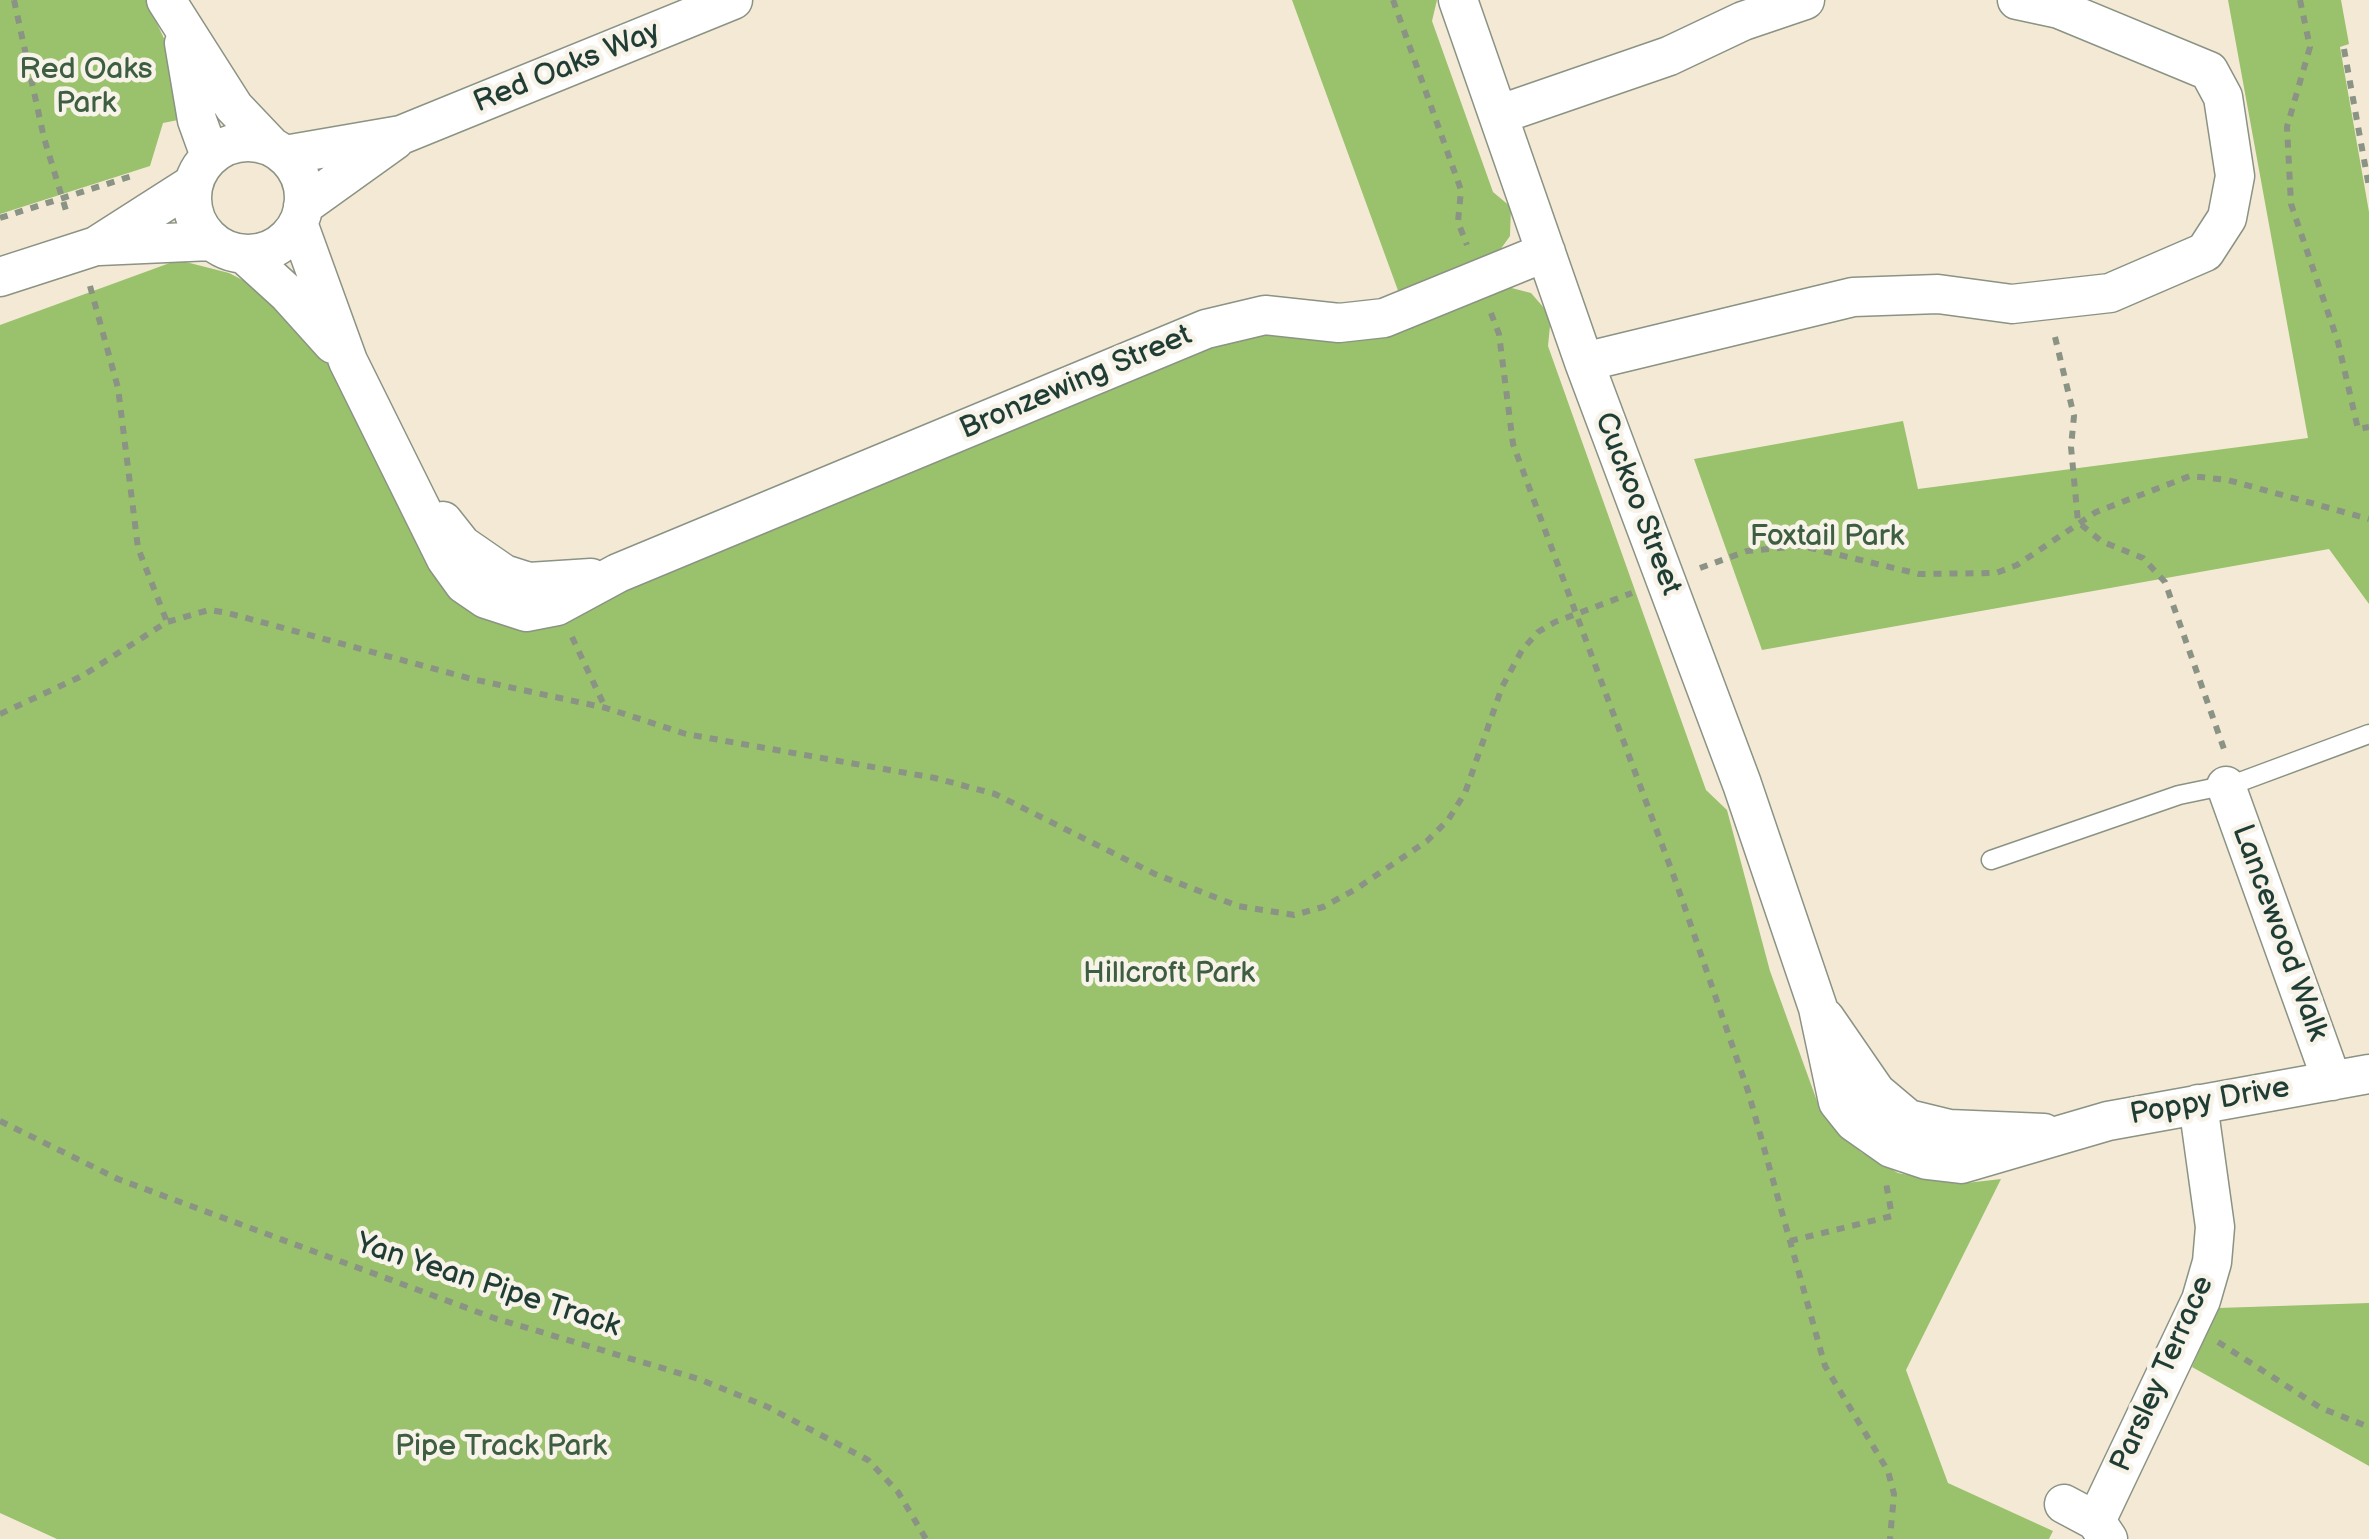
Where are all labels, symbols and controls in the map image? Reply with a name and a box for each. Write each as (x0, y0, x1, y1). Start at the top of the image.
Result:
street label: Red Oaks Way (469, 14, 665, 122)
park label: Red Oaks Park (19, 52, 153, 122)
street label: Bronzewing Street (955, 318, 1197, 448)
street label: Cuckoo Street (1586, 408, 1688, 600)
park label: Foxtail Park (1750, 519, 1904, 555)
street label: Lancewood Walk (2223, 820, 2335, 1046)
park label: Hillcroft Park (1083, 956, 1255, 992)
street label: Poppy Drive (2127, 1070, 2293, 1134)
street label: Yan Yean Pipe Track (352, 1226, 624, 1346)
street label: Parsley Terrace (2104, 1271, 2222, 1477)
park label: Pipe Track Park (395, 1429, 607, 1465)

